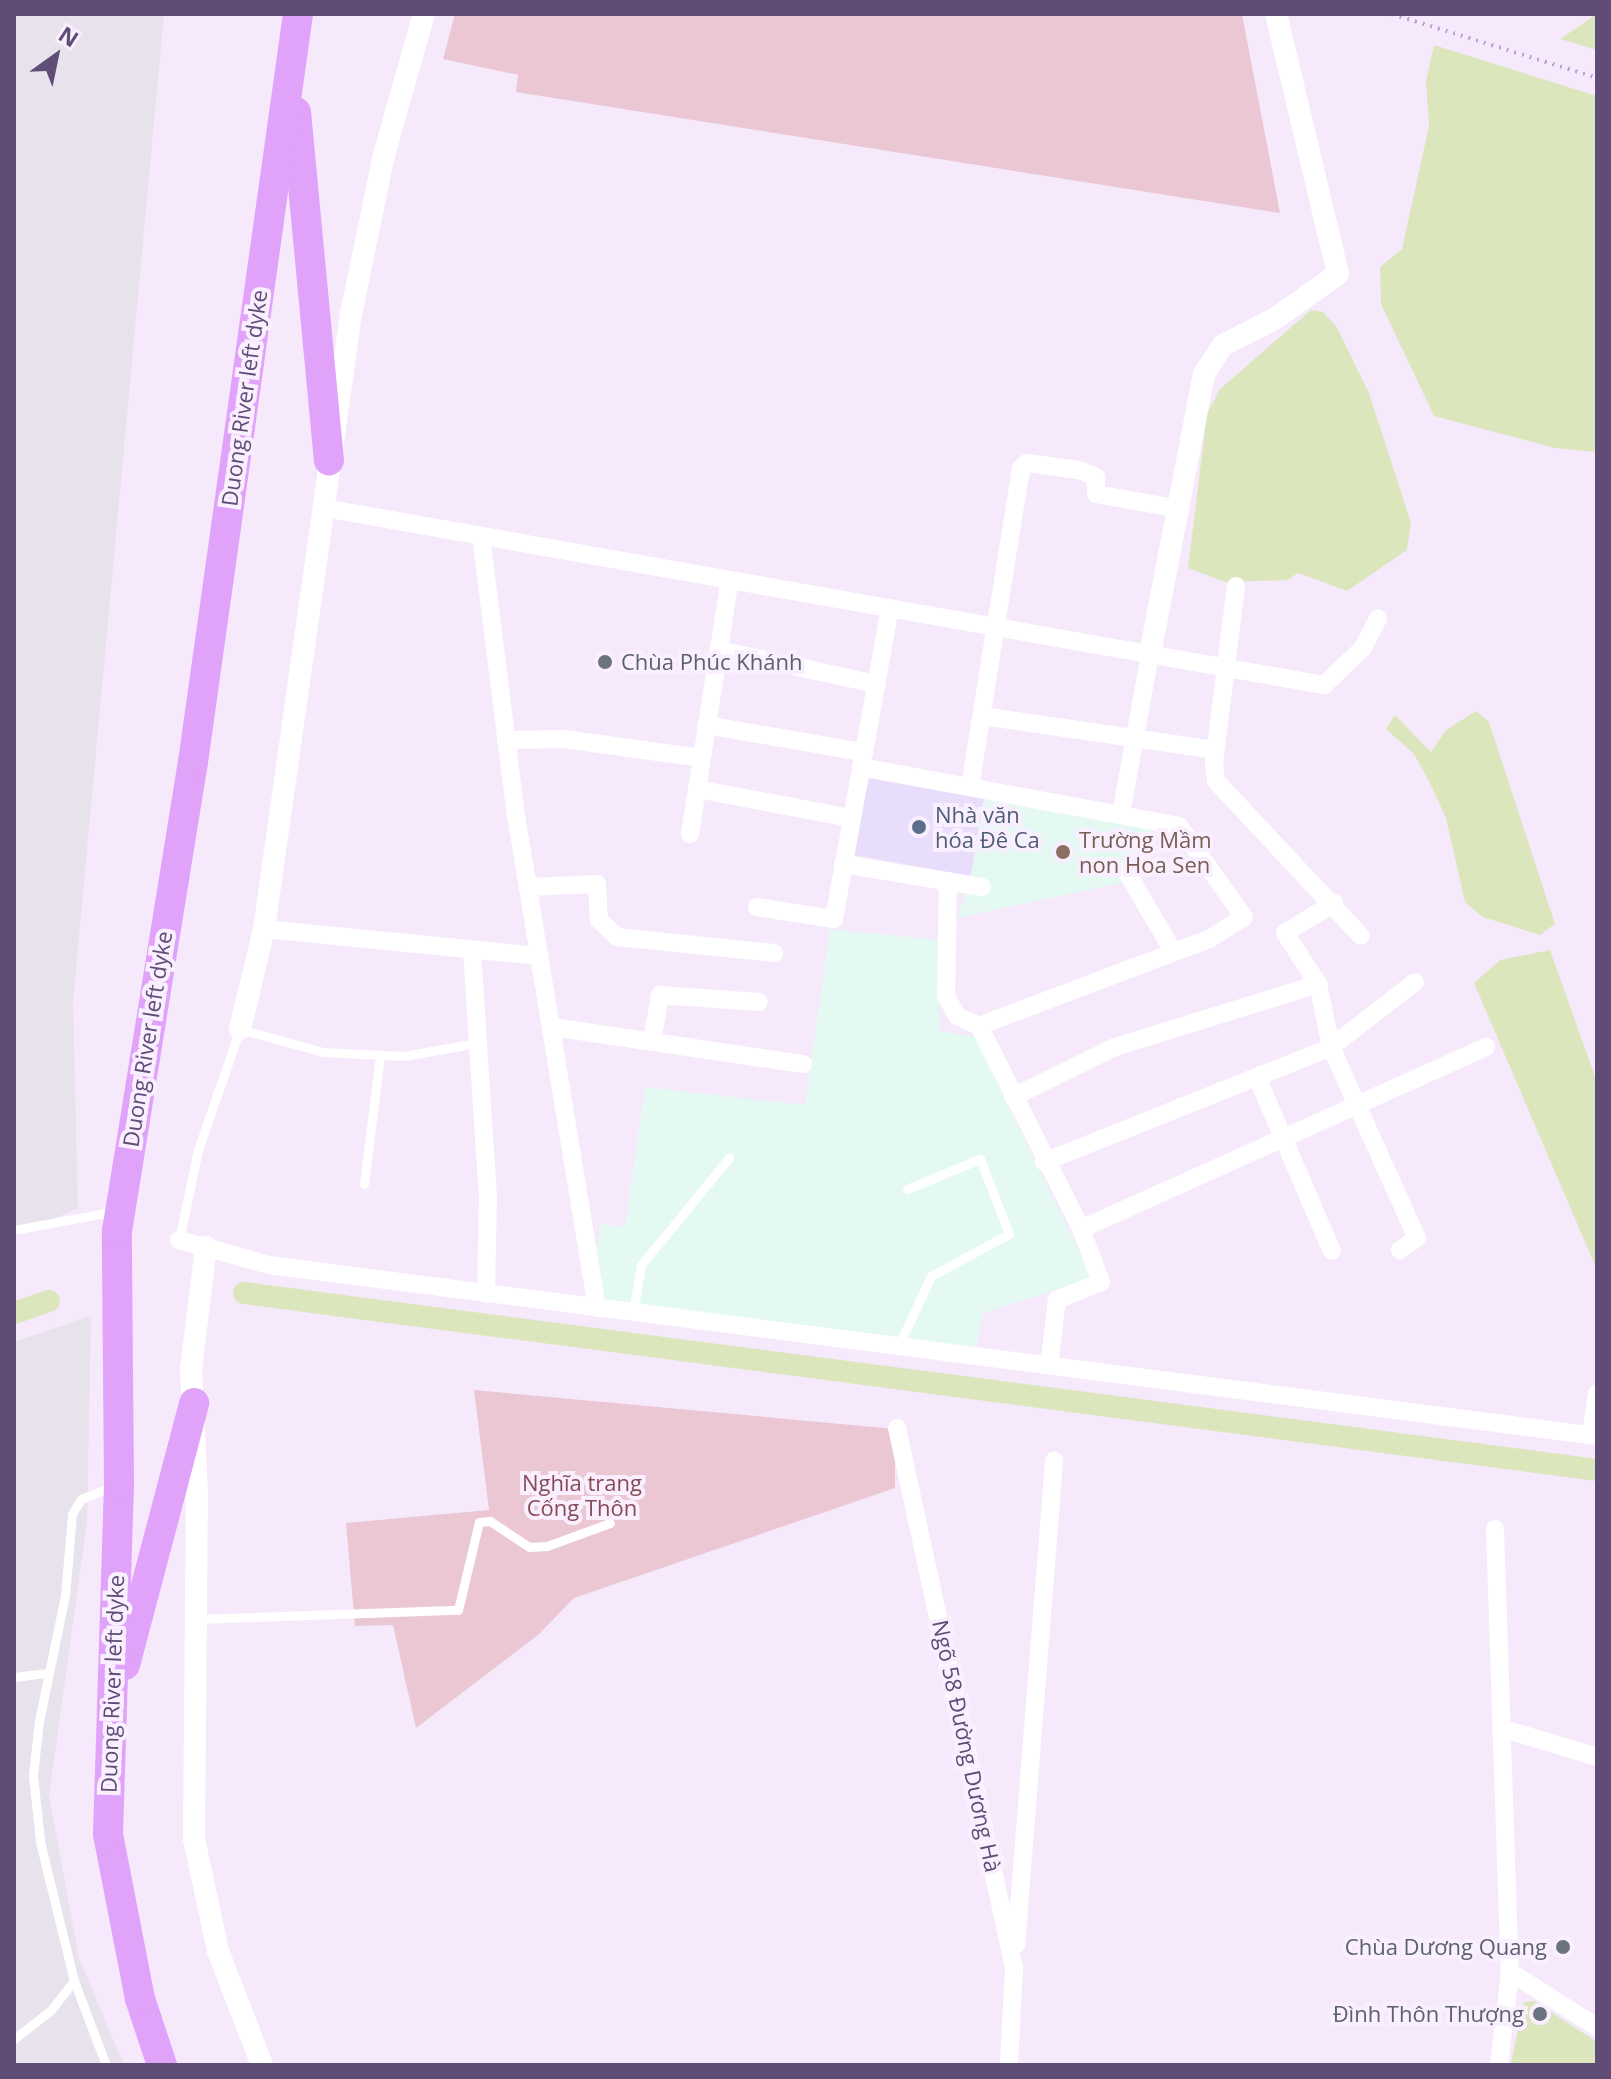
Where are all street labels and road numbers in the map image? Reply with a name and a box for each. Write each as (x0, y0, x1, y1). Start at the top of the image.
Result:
street label: Duong River left dyke (216, 288, 272, 508)
street label: Duong River left dyke (117, 929, 177, 1149)
street label: Duong River left dyke (95, 1574, 129, 1794)
street label: Ngõ 58 Đường Dương Hà (927, 1618, 1007, 1874)

